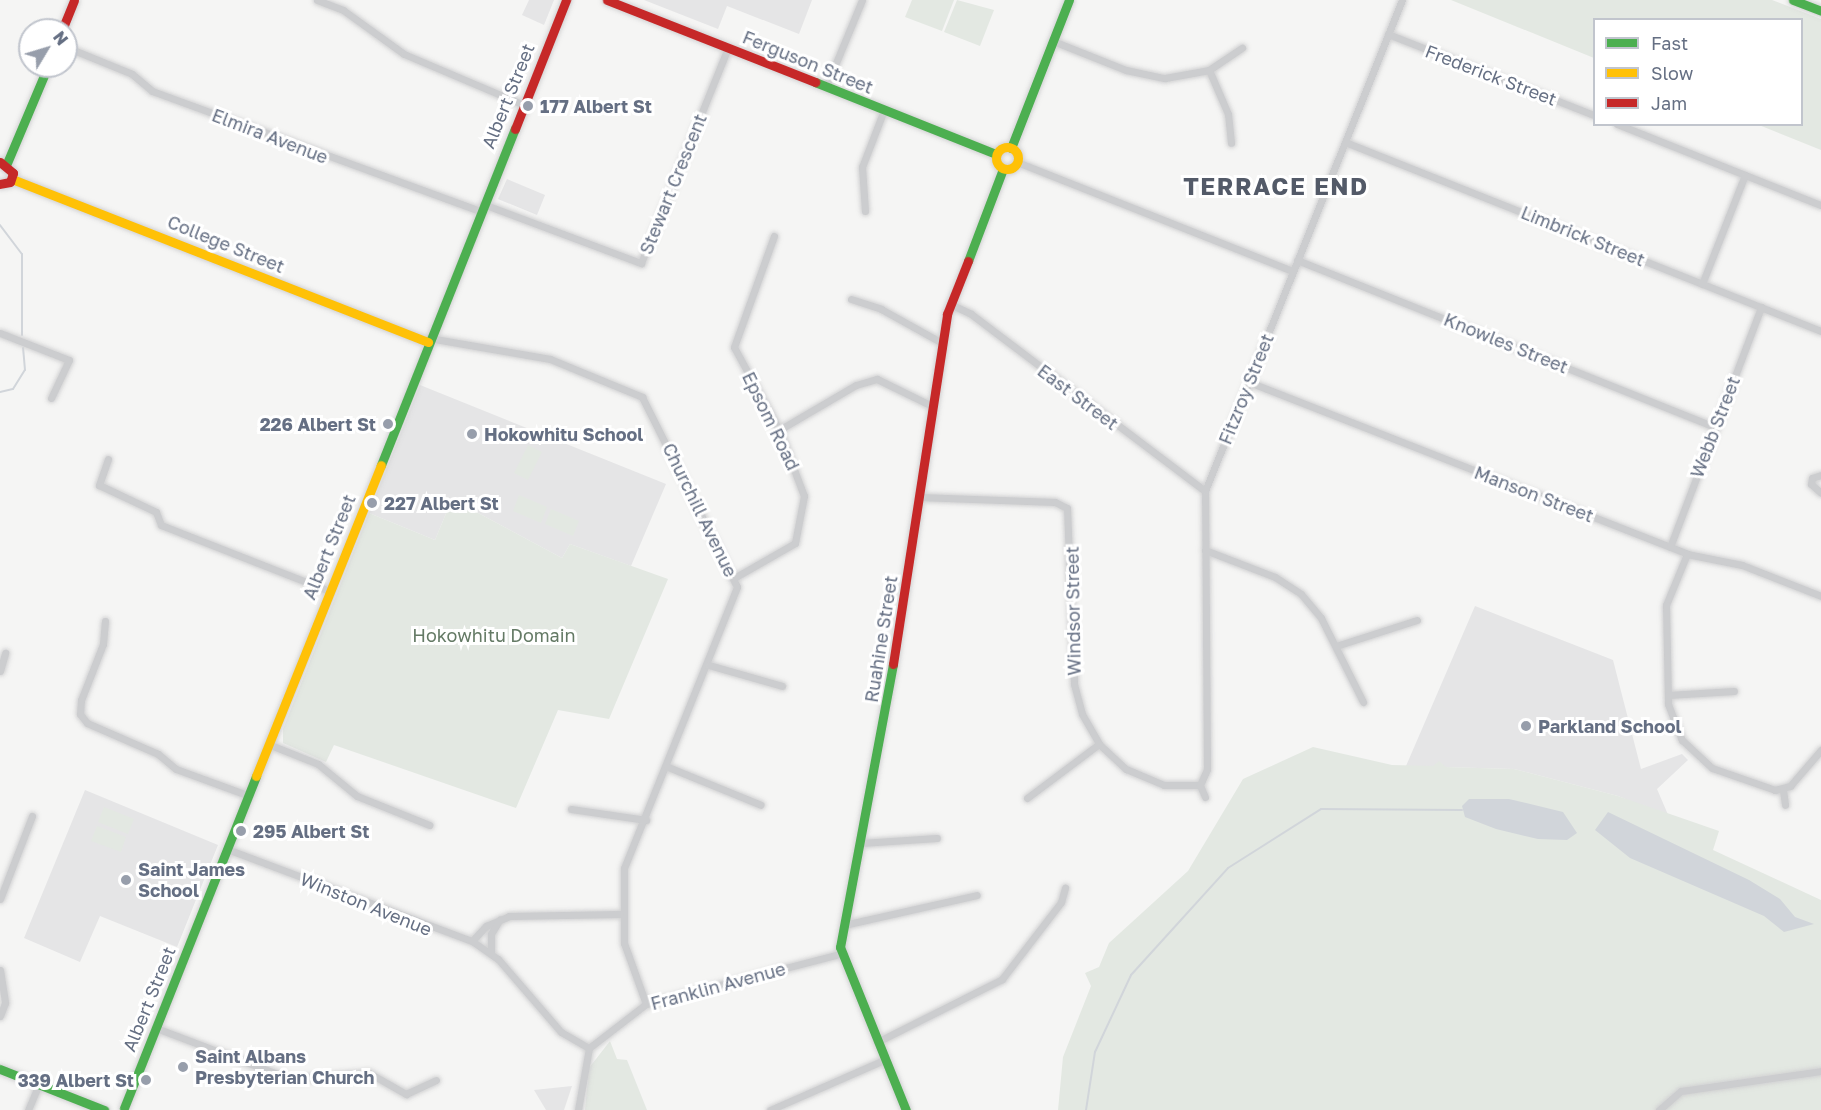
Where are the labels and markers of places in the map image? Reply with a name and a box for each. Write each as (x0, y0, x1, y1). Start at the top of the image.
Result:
place label: 177 Albert St (540, 95, 652, 117)
marker: 177 Albert St (521, 99, 535, 113)
place label: 226 Albert St (260, 413, 376, 435)
marker: 226 Albert St (381, 417, 395, 431)
place label: Hokowhitu School (484, 423, 643, 445)
marker: Hokowhitu School (465, 427, 479, 441)
place label: 227 Albert St (384, 492, 499, 514)
marker: 227 Albert St (365, 496, 379, 510)
place label: Parkland School (1538, 715, 1682, 737)
marker: Parkland School (1519, 719, 1533, 733)
place label: 295 Albert St (253, 820, 369, 842)
marker: 295 Albert St (234, 824, 248, 838)
place label: Saint James School (138, 859, 245, 902)
marker: Saint James School (119, 873, 133, 887)
place label: Saint Albans Presbyterian Church (195, 1046, 374, 1088)
marker: Saint Albans Presbyterian Church (176, 1060, 190, 1074)
place label: 339 Albert St (18, 1069, 134, 1091)
marker: 339 Albert St (139, 1073, 153, 1087)

